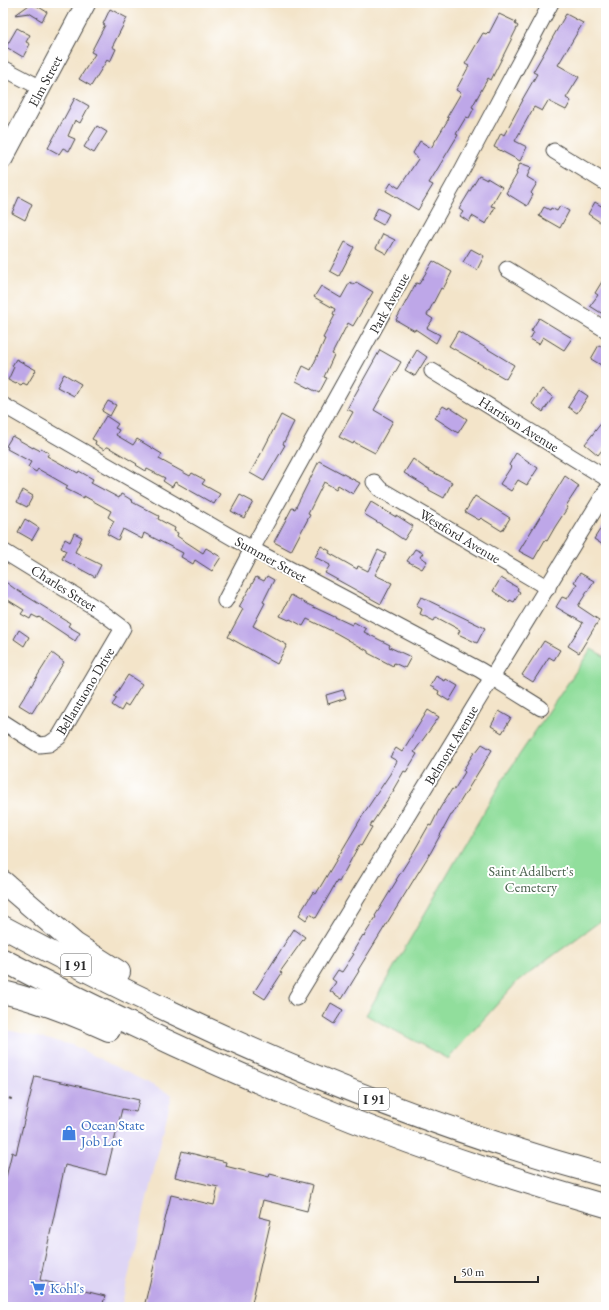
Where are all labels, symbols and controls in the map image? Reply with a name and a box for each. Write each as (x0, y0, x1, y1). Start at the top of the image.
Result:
street label: Elm Street (24, 52, 66, 110)
street label: Park Avenue (365, 269, 413, 337)
street label: Harrison Avenue (475, 392, 563, 456)
street label: Westford Avenue (416, 505, 504, 568)
street label: Summer Street (232, 532, 311, 586)
street label: Charles Street (28, 561, 101, 616)
street label: Bellantuono Drive (52, 643, 119, 738)
street label: Belmont Avenue (420, 701, 482, 788)
park label: Saint Adalbert's Cemetery (489, 862, 574, 896)
road number: I 91 (61, 954, 91, 976)
road number: I 91 (359, 1088, 389, 1110)
place label: Ocean State Job Lot (80, 1116, 145, 1150)
shop icon: Ocean State Job Lot (60, 1124, 78, 1142)
scale bar (455, 1258, 538, 1284)
text: 50 m (461, 1264, 485, 1280)
supermarket icon: Kohl's (29, 1279, 47, 1297)
place label: Kohl's (50, 1279, 85, 1297)

